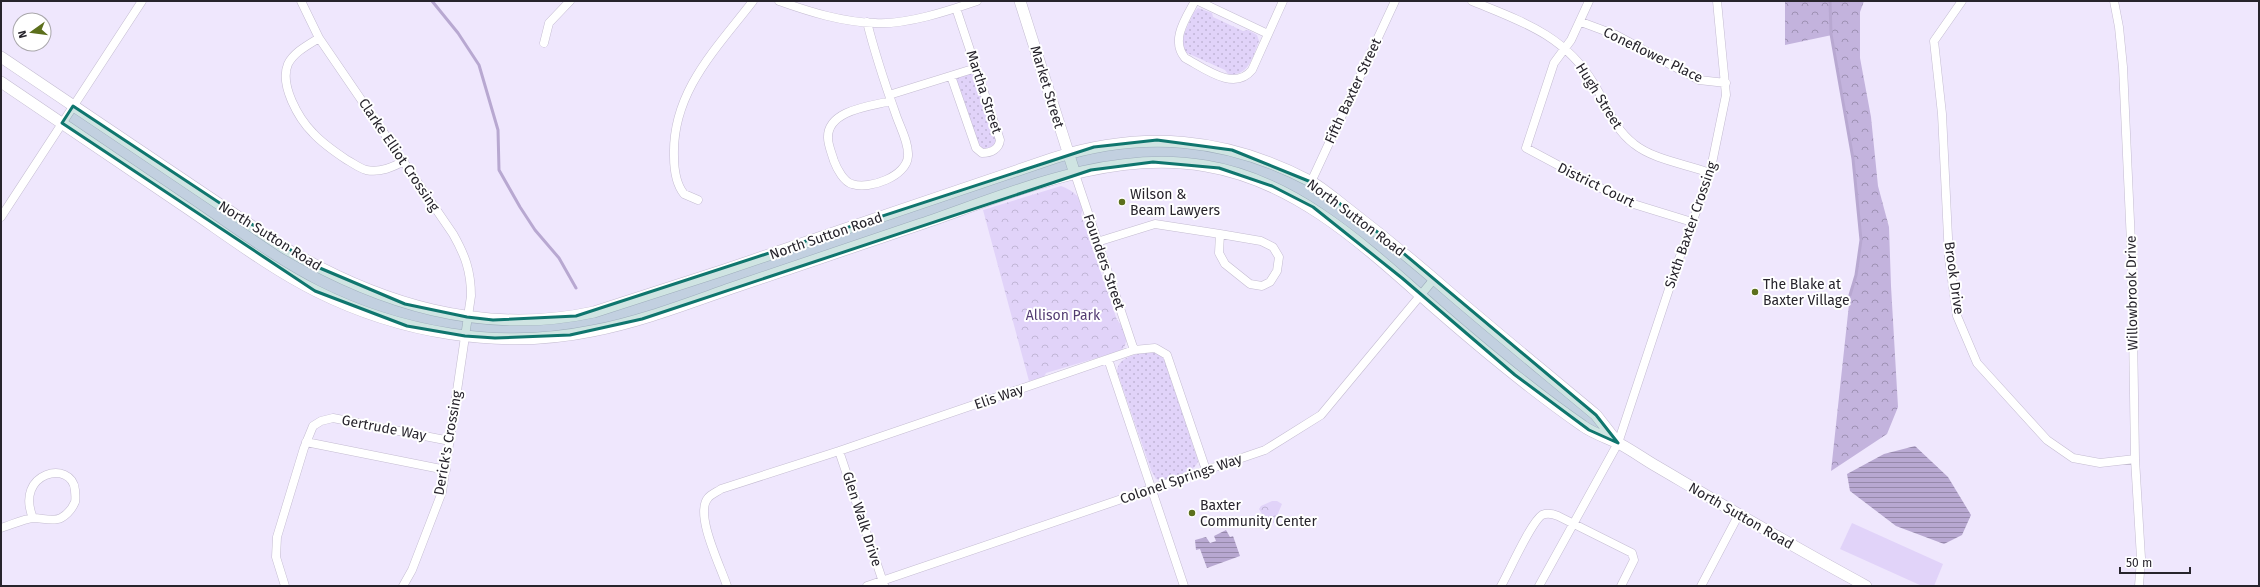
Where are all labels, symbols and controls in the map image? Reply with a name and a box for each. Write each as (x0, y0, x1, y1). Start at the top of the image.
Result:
north arrow (12, 12, 52, 52)
street label: Coneflower Place (1601, 24, 1705, 86)
text: N (16, 29, 30, 39)
street label: Fifth Baxter Street (1321, 35, 1385, 146)
street label: Market Street (1026, 44, 1068, 131)
street label: Martha Street (963, 48, 1006, 137)
street label: Hugh Street (1572, 60, 1627, 133)
street label: Clarke Elliot Crossing (355, 95, 444, 215)
street label: District Court (1555, 159, 1638, 211)
street label: Sixth Baxter Crossing (1661, 159, 1721, 291)
street label: North Sutton Road (1304, 176, 1408, 260)
place label: Wilson & Beam Lawyers (1130, 186, 1220, 219)
street label: North Sutton Road (215, 197, 325, 275)
marker: Wilson & Beam Lawyers (1117, 197, 1127, 207)
street label: North Sutton Road (767, 209, 885, 263)
street label: Founders Street (1080, 212, 1129, 313)
street label: Willowbrook Drive (2122, 235, 2142, 351)
street label: Brook Drive (1940, 240, 1968, 316)
place label: The Blake at Baxter Village (1763, 276, 1850, 309)
marker: The Blake at Baxter Village (1750, 287, 1760, 297)
park label: Allison Park (1026, 307, 1101, 324)
street label: Elis Way (972, 381, 1026, 413)
street label: Derick's Crossing (430, 389, 466, 497)
street label: Gertrude Way (340, 411, 428, 445)
street label: Colonel Springs Way (1118, 450, 1244, 508)
street label: Glen Walk Drive (839, 469, 885, 569)
street label: North Sutton Road (1686, 479, 1796, 553)
place label: Baxter Community Center (1200, 497, 1317, 530)
marker: Baxter Community Center (1187, 508, 1197, 518)
scale bar (2120, 549, 2190, 575)
text: 50 m (2126, 556, 2152, 570)

